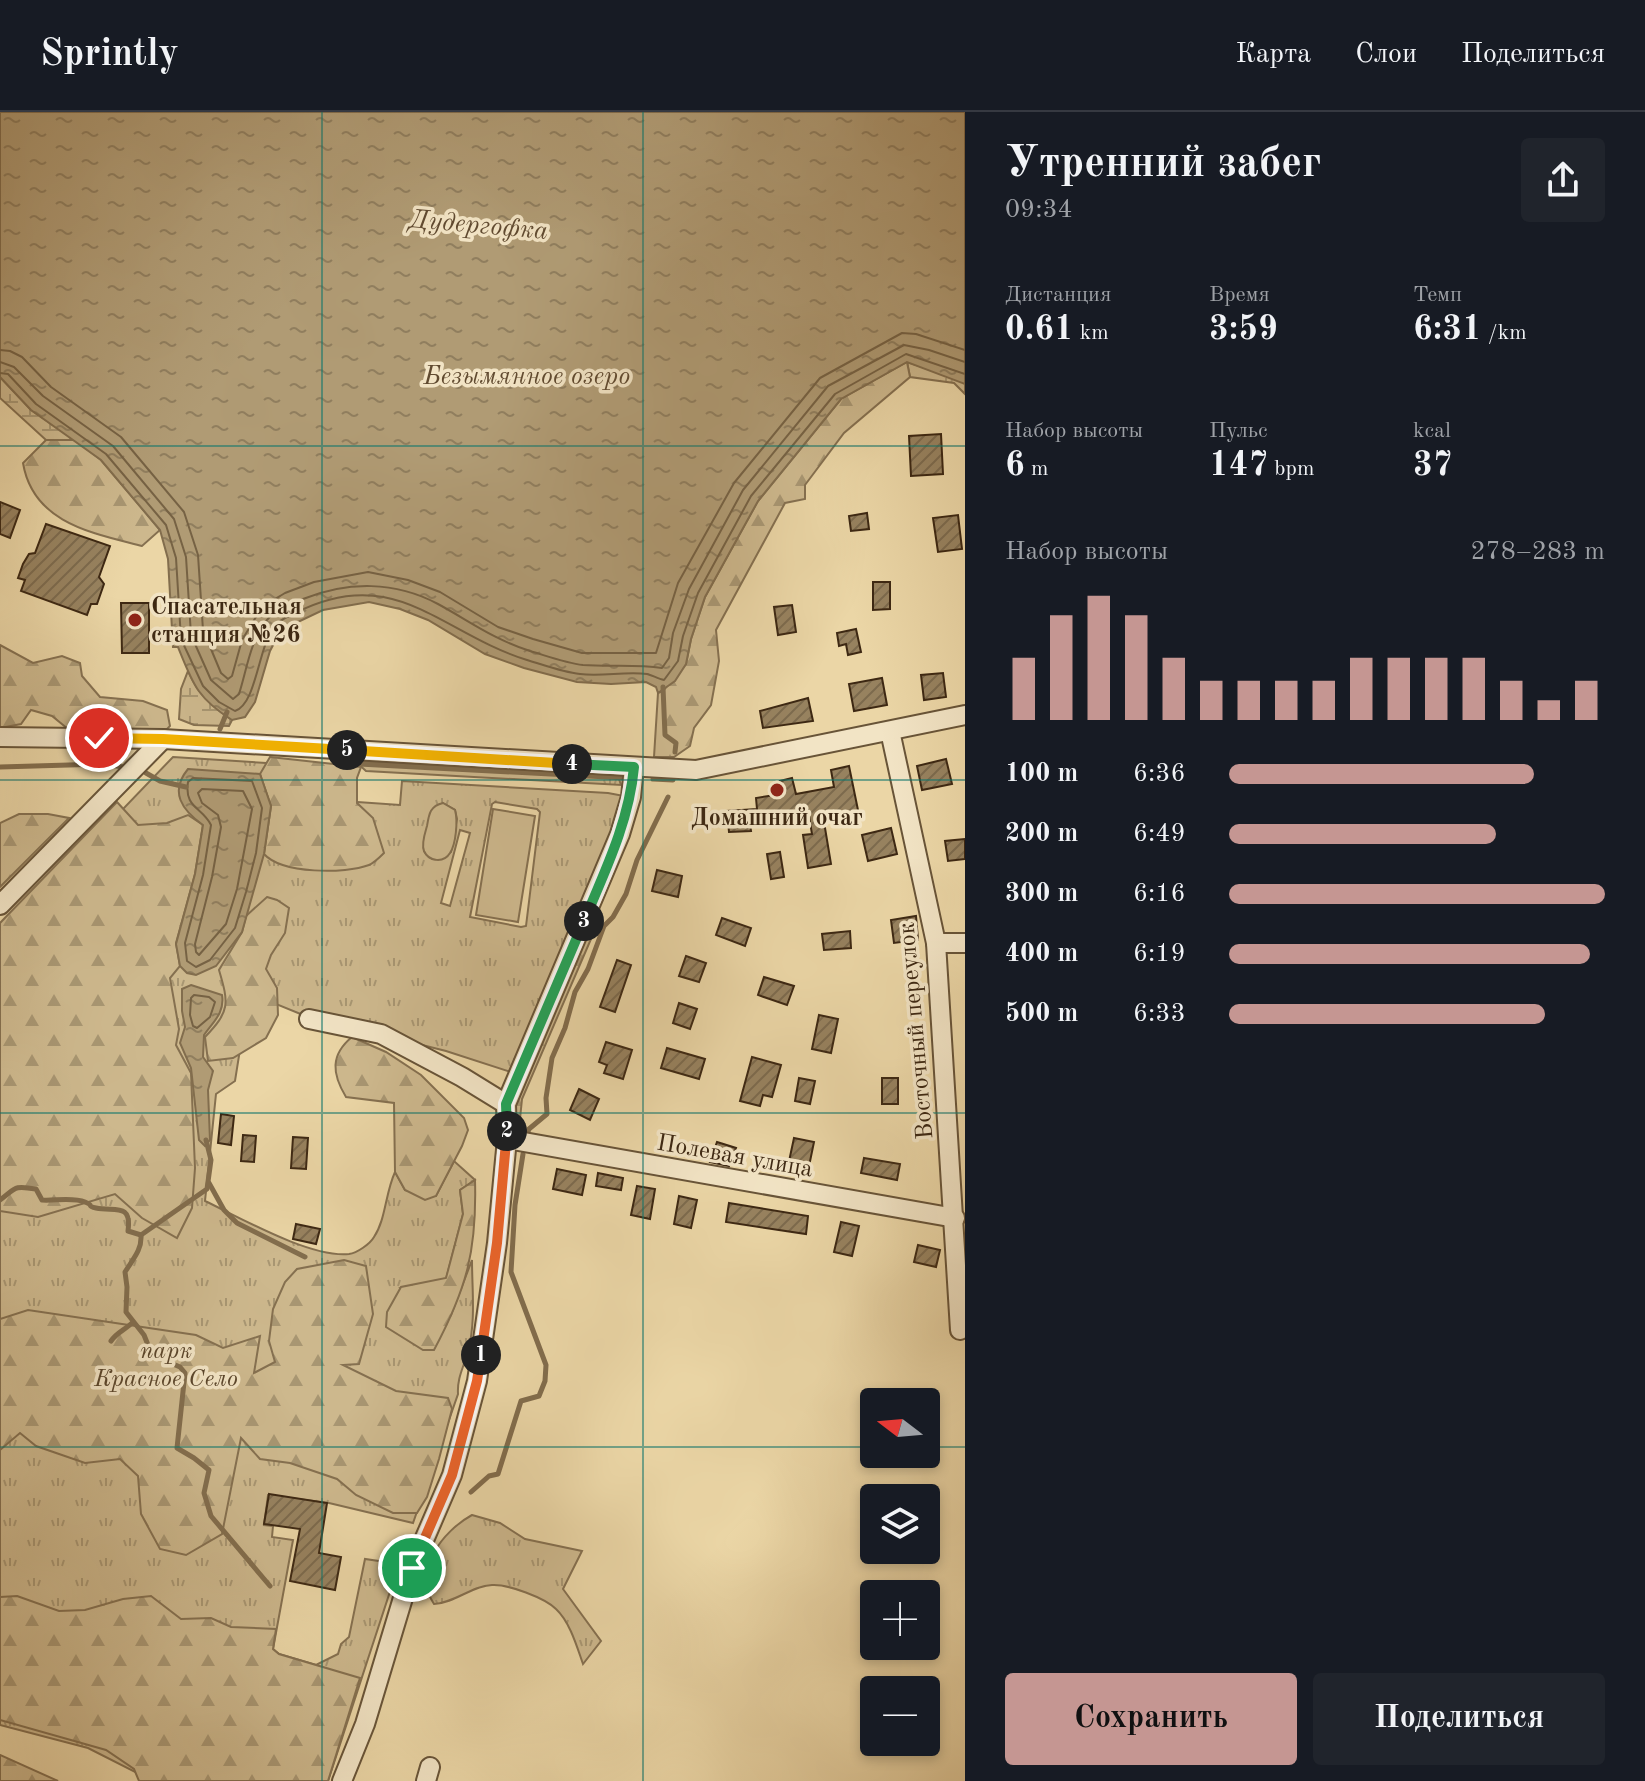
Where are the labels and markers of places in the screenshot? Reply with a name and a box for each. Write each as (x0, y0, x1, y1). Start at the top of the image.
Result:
place label: Спасательная станция №26 (151, 596, 302, 648)
marker: Спасательная станция №26 (126, 611, 144, 629)
pin (65, 704, 133, 772)
pin: 5 (327, 730, 367, 770)
pin: 4 (552, 744, 592, 784)
marker: Домашний очаг (768, 781, 786, 799)
place label: Домашний очаг (691, 807, 863, 831)
pin: 3 (564, 901, 604, 941)
pin: 2 (487, 1111, 527, 1151)
pin: 1 (461, 1335, 501, 1375)
pin (378, 1534, 446, 1602)

